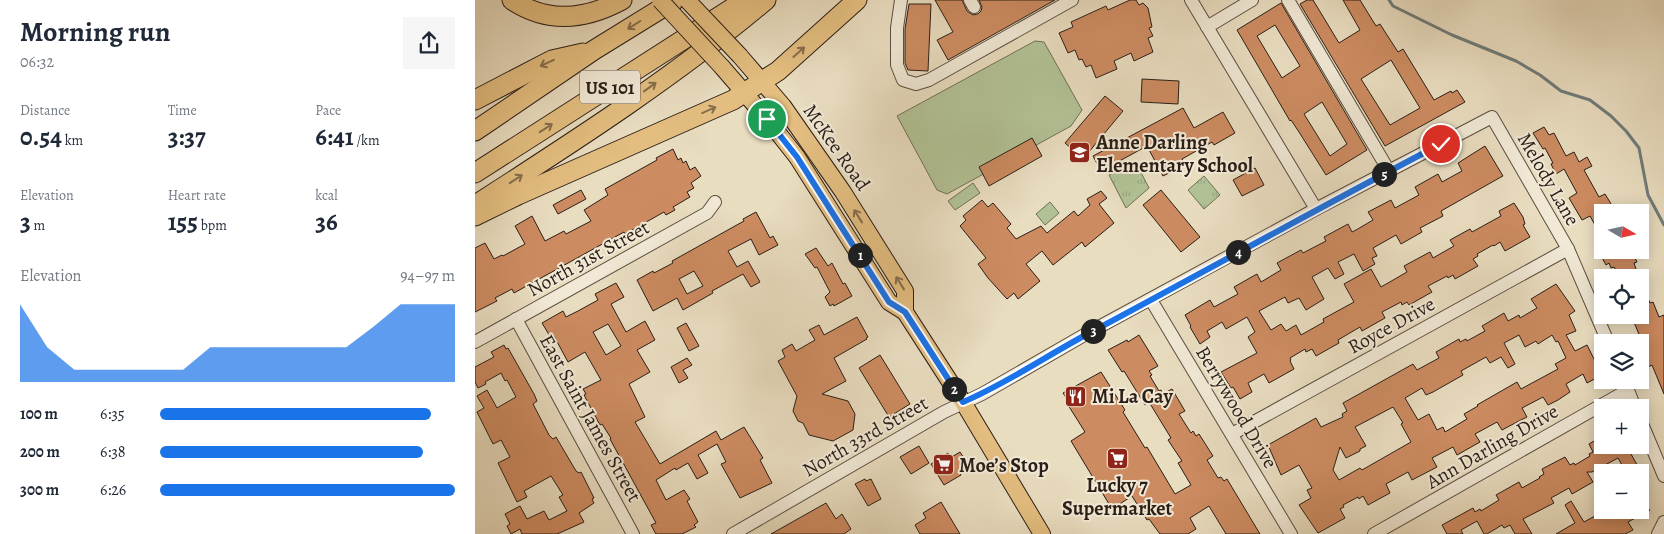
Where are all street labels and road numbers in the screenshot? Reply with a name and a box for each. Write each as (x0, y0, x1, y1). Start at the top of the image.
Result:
road number: US 101 (580, 70, 640, 104)
street label: McKee Road (797, 99, 876, 196)
street label: Melody Lane (1511, 128, 1586, 231)
street label: North 31st Street (522, 214, 655, 303)
street label: Royce Drive (1343, 290, 1440, 360)
street label: East Saint James Street (533, 329, 648, 507)
street label: Berrywood Drive (1189, 341, 1284, 474)
street label: North 33rd Street (798, 389, 933, 483)
street label: Ann Darling Drive (1420, 398, 1563, 496)

